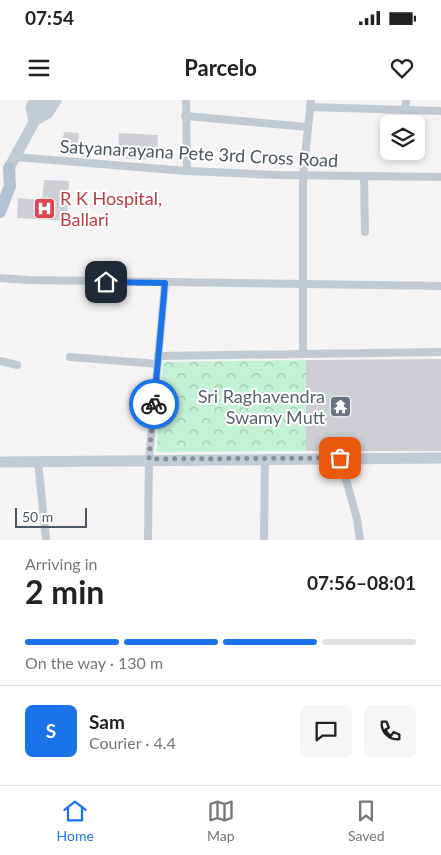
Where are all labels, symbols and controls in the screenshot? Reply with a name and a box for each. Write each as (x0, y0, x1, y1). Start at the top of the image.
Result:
text: 07:54 (25, 6, 74, 29)
icon: menu (25, 54, 53, 82)
text: Parcelo (184, 54, 257, 81)
icon: heart (388, 54, 416, 82)
map controls (380, 115, 425, 160)
button: layers (380, 115, 425, 160)
street label: Satyanarayana Pete 3rd Cross Road (59, 135, 339, 171)
place label: R K Hospital, Ballari (60, 187, 162, 230)
hospital icon: R K Hospital, Ballari (32, 196, 56, 220)
pin (85, 261, 127, 303)
icon: home (92, 268, 120, 296)
courier (129, 379, 179, 429)
place label: Sri Raghavendra Swamy Mutt (198, 385, 326, 428)
icon: bike (140, 390, 168, 418)
temple icon: Sri Raghavendra Swamy Mutt (329, 394, 353, 418)
pin (319, 437, 361, 479)
icon: bag (326, 444, 354, 472)
scale bar (15, 505, 88, 528)
text: 50 m (22, 508, 53, 525)
text: Arriving in (25, 554, 98, 573)
text: 07:56–08:01 (307, 571, 416, 594)
text: 2 min (25, 572, 104, 611)
text: On the way · 130 m (25, 653, 163, 672)
button: chat (300, 705, 352, 757)
button: phone (364, 705, 416, 757)
text: Sam (89, 710, 125, 733)
text: S (46, 719, 56, 742)
text: Courier · 4.4 (89, 733, 176, 752)
tab: Home (57, 797, 94, 844)
tab: Map (207, 797, 235, 844)
tab: Saved (348, 797, 384, 844)

